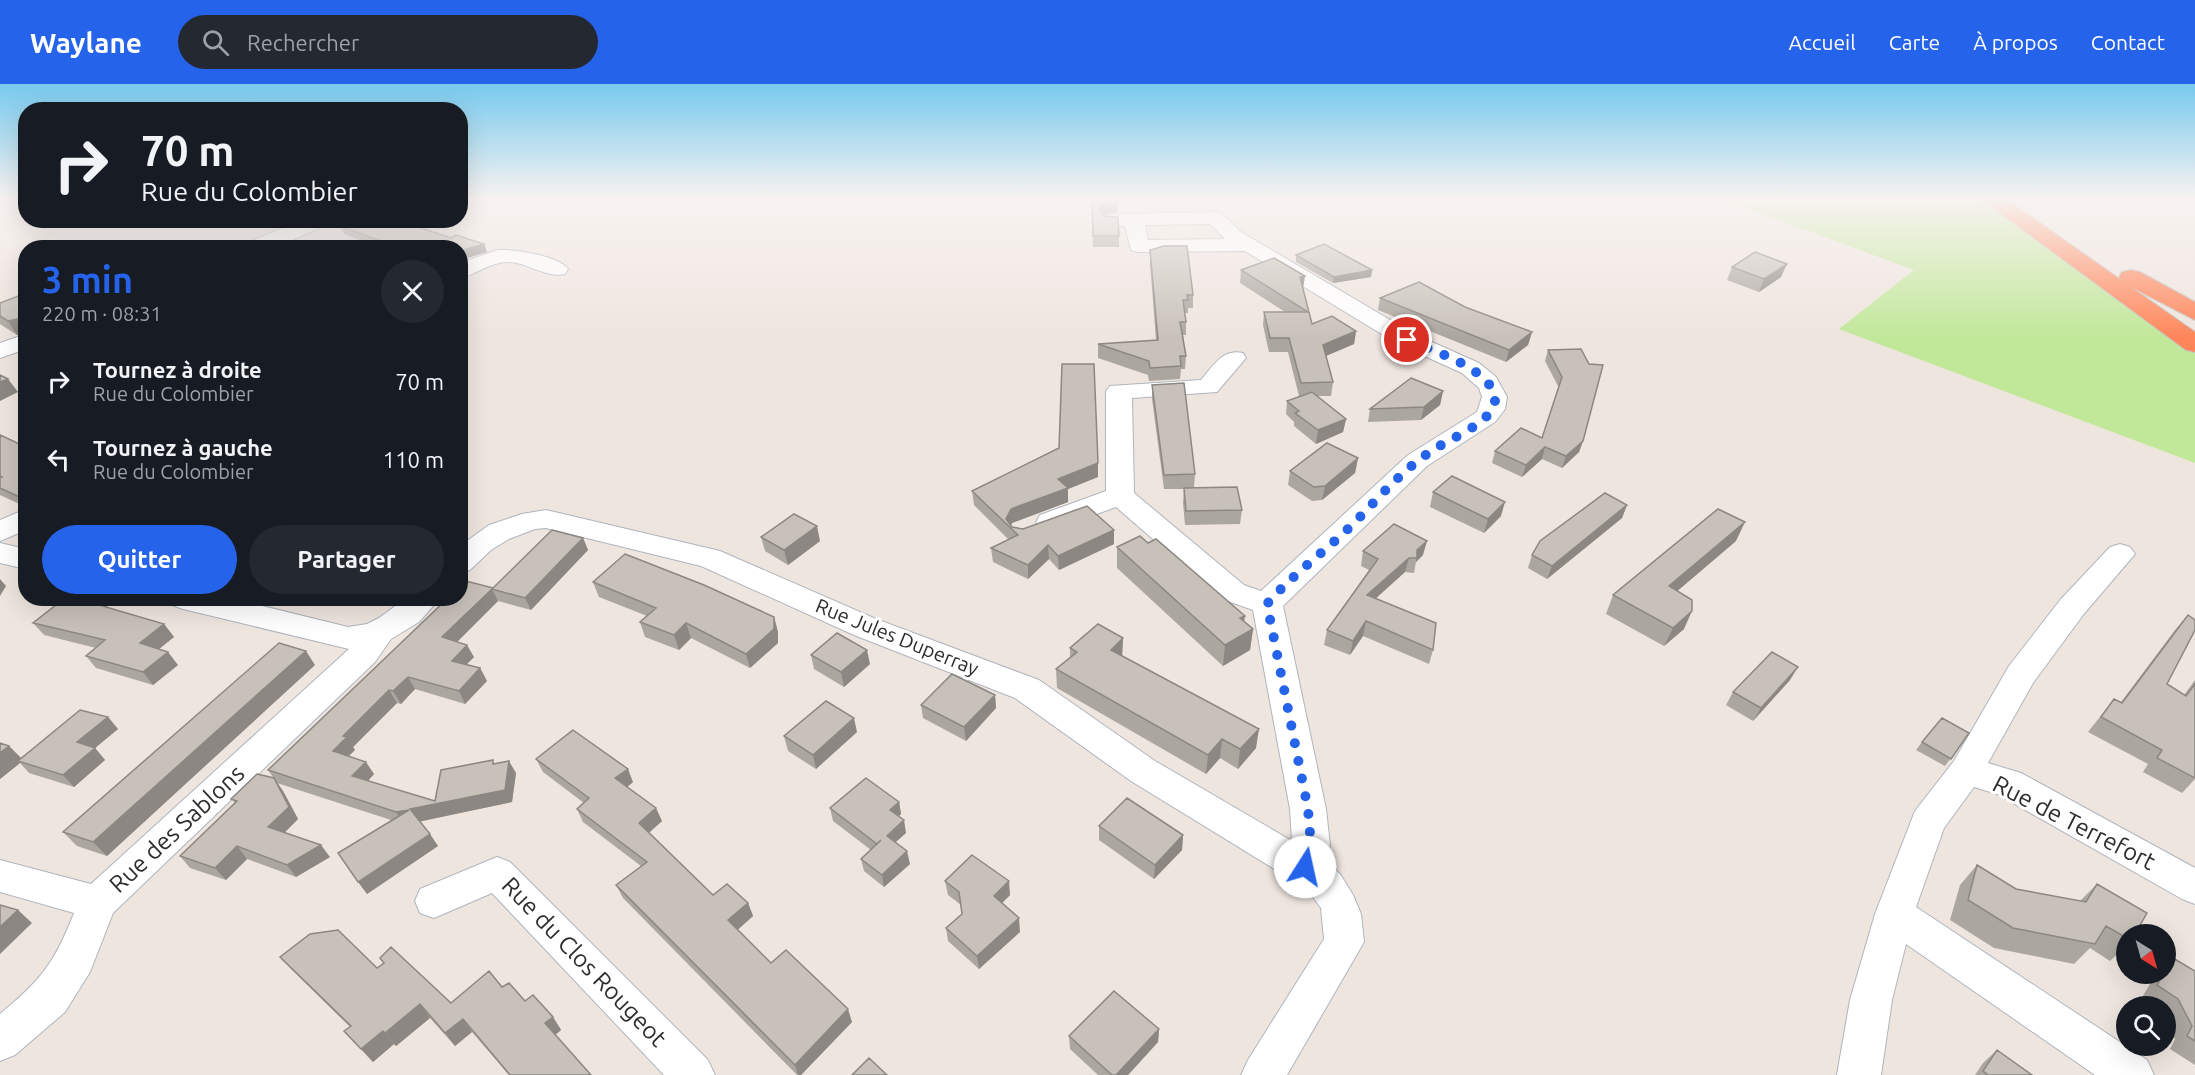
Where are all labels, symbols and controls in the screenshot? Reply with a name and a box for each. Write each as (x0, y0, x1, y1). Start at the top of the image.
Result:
search box (178, 15, 598, 69)
icon: search (199, 26, 232, 59)
text: Waylane (30, 27, 142, 58)
text: Rechercher (247, 30, 359, 55)
text: Accueil (1788, 30, 1856, 54)
text: Carte (1889, 30, 1940, 54)
text: À propos (1973, 30, 2058, 54)
text: Contact (2091, 30, 2165, 54)
icon: right (42, 126, 120, 204)
text: 70 m (141, 127, 235, 174)
text: Rue du Colombier (141, 176, 358, 206)
text: 3 min (42, 259, 133, 300)
button: close (381, 260, 444, 323)
text: 220 m · 08:31 (42, 302, 162, 325)
pin (1381, 314, 1432, 365)
icon: arrive (1390, 323, 1423, 356)
text: Tournez à droite (93, 357, 262, 382)
icon: right (42, 365, 75, 398)
text: 70 m (395, 369, 444, 394)
text: Rue du Colombier (93, 382, 254, 405)
text: Tournez à gauche (93, 435, 273, 460)
icon: left (42, 443, 75, 476)
text: 110 m (383, 447, 444, 472)
text: Rue du Colombier (93, 460, 254, 483)
button: Quitter (42, 525, 237, 594)
button: Partager (249, 525, 444, 594)
street label: Rue Jules Duperray (812, 593, 982, 680)
street label: Rue des Sablons (104, 759, 250, 898)
street label: Rue de Terrefort (1988, 770, 2160, 875)
position arrow (1273, 835, 1337, 899)
street label: Rue du Clos Rougeot (497, 871, 673, 1052)
north arrow (2116, 924, 2176, 984)
map controls (2116, 924, 2176, 1056)
button: search (2116, 996, 2176, 1056)

